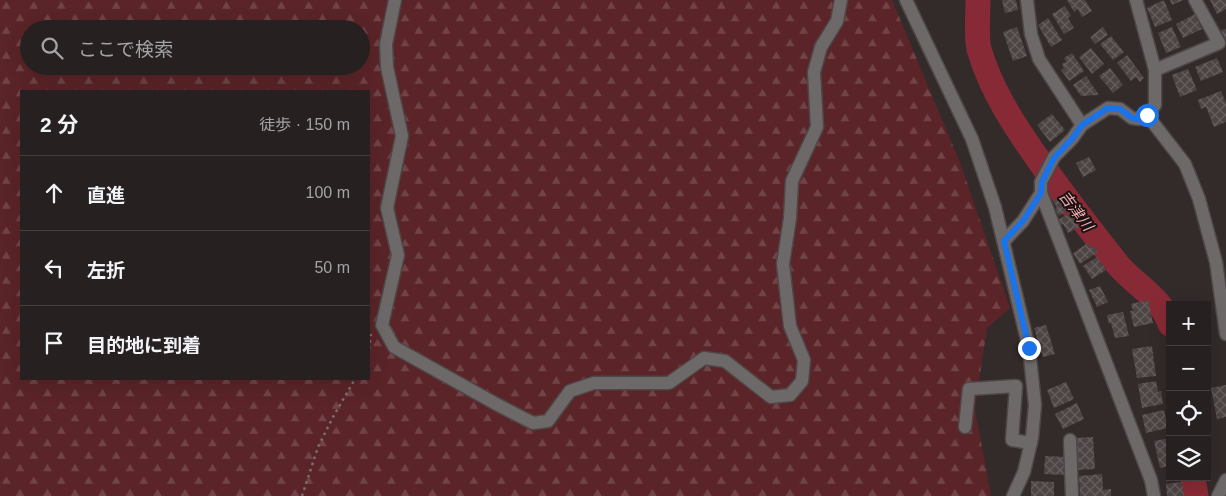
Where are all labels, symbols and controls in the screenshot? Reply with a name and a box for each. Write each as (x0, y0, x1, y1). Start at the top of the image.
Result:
search box (20, 20, 370, 75)
icon: search (38, 34, 66, 62)
text: ここで検索 (78, 39, 173, 60)
route start (1136, 104, 1159, 127)
text: 2 分 (40, 113, 79, 136)
text: 徒歩 · 150 m (259, 116, 350, 133)
icon: ahead (40, 179, 68, 207)
text: 100 m (306, 184, 350, 201)
text: 直進 (87, 185, 125, 206)
water label: 吉津川 (1056, 188, 1098, 235)
icon: left (40, 254, 68, 282)
text: 50 m (314, 259, 350, 276)
text: 左折 (87, 260, 125, 281)
map controls (1166, 301, 1211, 481)
button: + (1166, 301, 1211, 346)
icon: arrive (40, 329, 68, 357)
text: 目的地に到着 (87, 335, 201, 356)
route end (1018, 337, 1041, 360)
button: − (1166, 346, 1211, 391)
button: locate (1166, 391, 1211, 436)
button: layers (1166, 436, 1211, 481)

